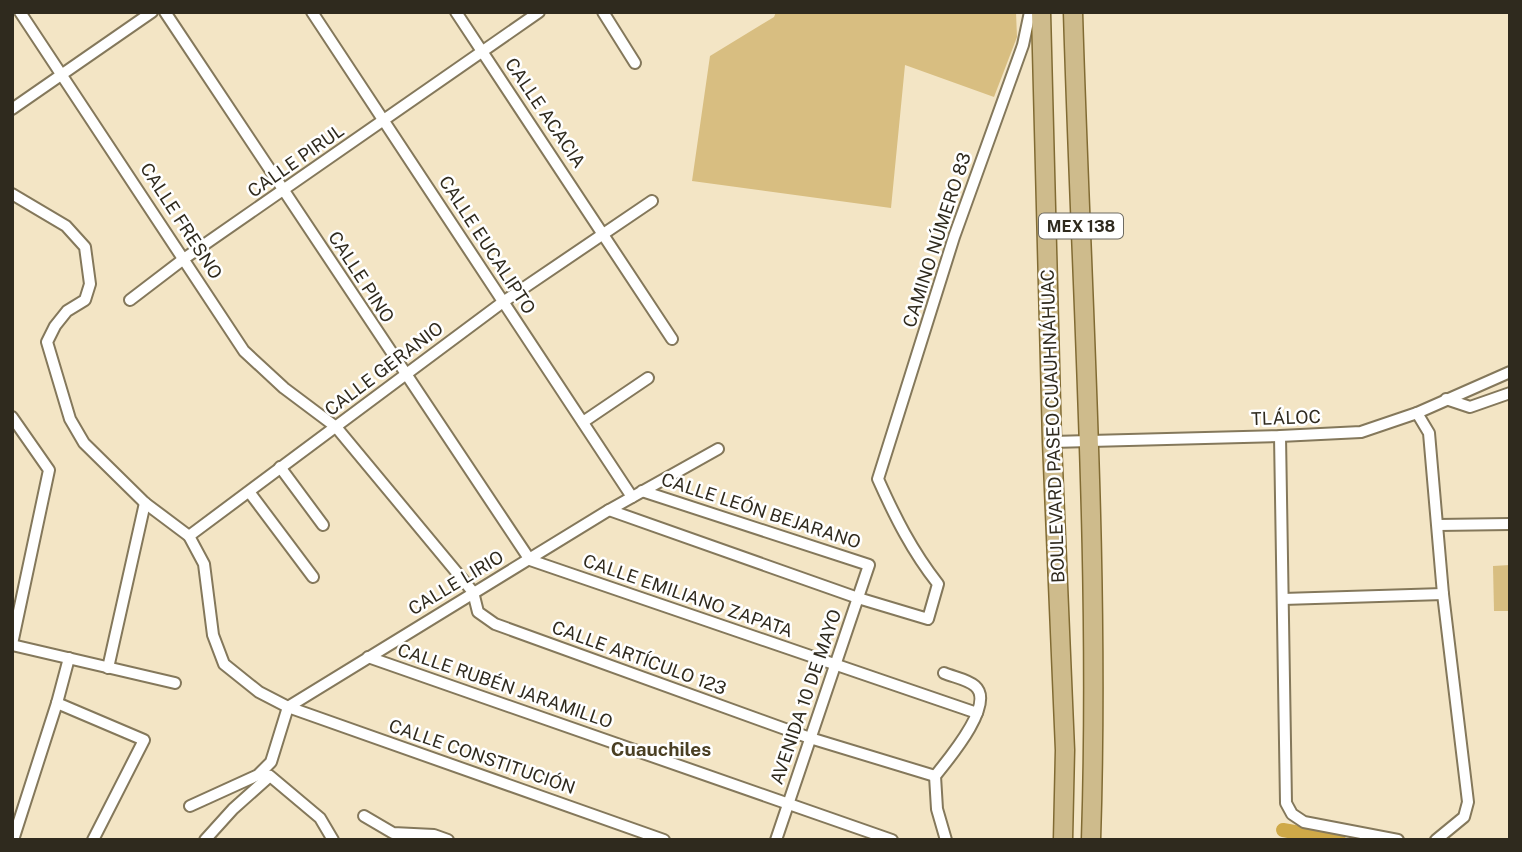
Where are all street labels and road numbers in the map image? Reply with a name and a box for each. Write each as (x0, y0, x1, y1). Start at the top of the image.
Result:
street label: CALLE ACACIA (501, 54, 590, 172)
street label: CALLE PIRUL (244, 120, 348, 202)
street label: CAMINO NÚMERO 83 (897, 149, 975, 330)
street label: CALLE FRESNO (136, 159, 227, 283)
street label: CALLE EUCALIPTO (435, 172, 540, 318)
road number: MEX 138 (1039, 214, 1123, 238)
street label: CALLE PINO (324, 227, 399, 326)
street label: BOULEVARD PASEO CUAUHNÁHUAC (1036, 269, 1068, 583)
street label: CALLE GERANIO (320, 317, 447, 420)
street label: TLÁLOC (1251, 405, 1321, 429)
street label: CALLE LEÓN BEJARANO (659, 467, 864, 553)
street label: CALLE LIRIO (404, 546, 507, 619)
street label: CALLE EMILIANO ZAPATA (580, 550, 796, 641)
street label: AVENIDA 10 DE MAYO (766, 607, 845, 787)
street label: CALLE ARTÍCULO 123 (549, 615, 729, 699)
street label: CALLE RUBÉN JARAMILLO (395, 638, 616, 732)
street label: CALLE CONSTITUCIÓN (386, 714, 578, 798)

